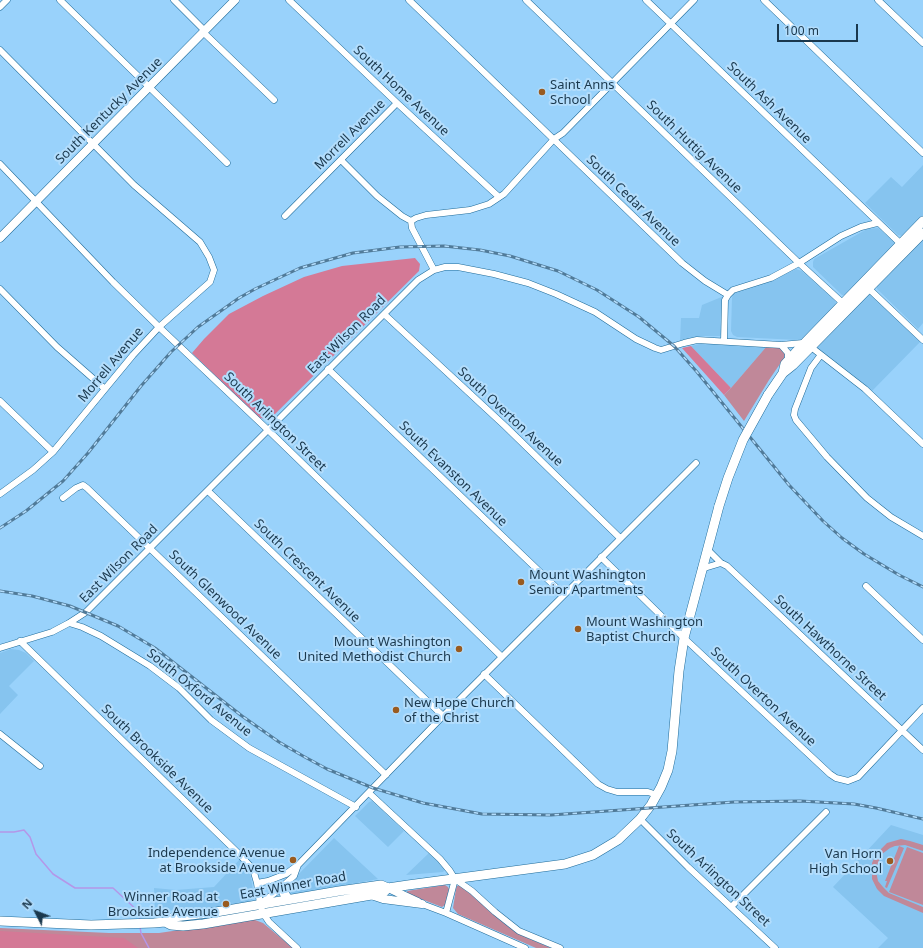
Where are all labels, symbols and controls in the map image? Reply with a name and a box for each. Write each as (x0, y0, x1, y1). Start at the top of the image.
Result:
scale bar (779, 16, 860, 42)
text: 100 m (784, 22, 819, 39)
street label: South Home Avenue (350, 43, 452, 139)
street label: South Kentucky Avenue (53, 55, 165, 167)
street label: South Ash Avenue (724, 59, 814, 147)
place label: Saint Anns School (550, 77, 614, 108)
marker: Saint Anns School (537, 87, 547, 97)
street label: Morrell Avenue (312, 97, 388, 173)
street label: South Huttig Avenue (643, 97, 745, 197)
street label: South Cedar Avenue (583, 152, 683, 250)
street label: East Wilson Road (305, 293, 389, 377)
street label: Morrell Avenue (75, 324, 147, 406)
street label: South Overton Avenue (454, 364, 566, 470)
street label: South Arlington Street (221, 369, 329, 475)
street label: South Evanston Avenue (396, 418, 510, 530)
street label: South Crescent Avenue (251, 516, 363, 626)
street label: East Wilson Road (77, 522, 161, 606)
street label: South Glenwood Avenue (166, 547, 284, 663)
place label: Mount Washington Senior Apartments (529, 567, 646, 598)
marker: Mount Washington Senior Apartments (516, 577, 526, 587)
street label: South Hawthorne Street (771, 592, 889, 704)
place label: Mount Washington Baptist Church (586, 614, 703, 645)
marker: Mount Washington Baptist Church (573, 624, 583, 634)
place label: Mount Washington United Methodist Church (298, 634, 451, 665)
marker: Mount Washington United Methodist Church (454, 644, 464, 654)
street label: South Overton Avenue (707, 644, 819, 750)
street label: South Oxford Avenue (143, 646, 255, 740)
place label: New Hope Church of the Christ (404, 695, 514, 726)
street label: South Brookside Avenue (98, 702, 216, 816)
marker: New Hope Church of the Christ (391, 705, 401, 715)
street label: South Arlington Street (663, 826, 773, 930)
place label: Independence Avenue at Brookside Avenue (148, 845, 285, 876)
place label: Van Horn High School (809, 846, 882, 877)
marker: Independence Avenue at Brookside Avenue (288, 855, 298, 865)
marker: Van Horn High School (885, 856, 895, 866)
street label: East Winner Road (239, 869, 347, 903)
place label: Winner Road at Brookside Avenue (108, 889, 218, 920)
north arrow (16, 892, 56, 932)
text: N (18, 895, 35, 912)
marker: Winner Road at Brookside Avenue (221, 899, 231, 909)

